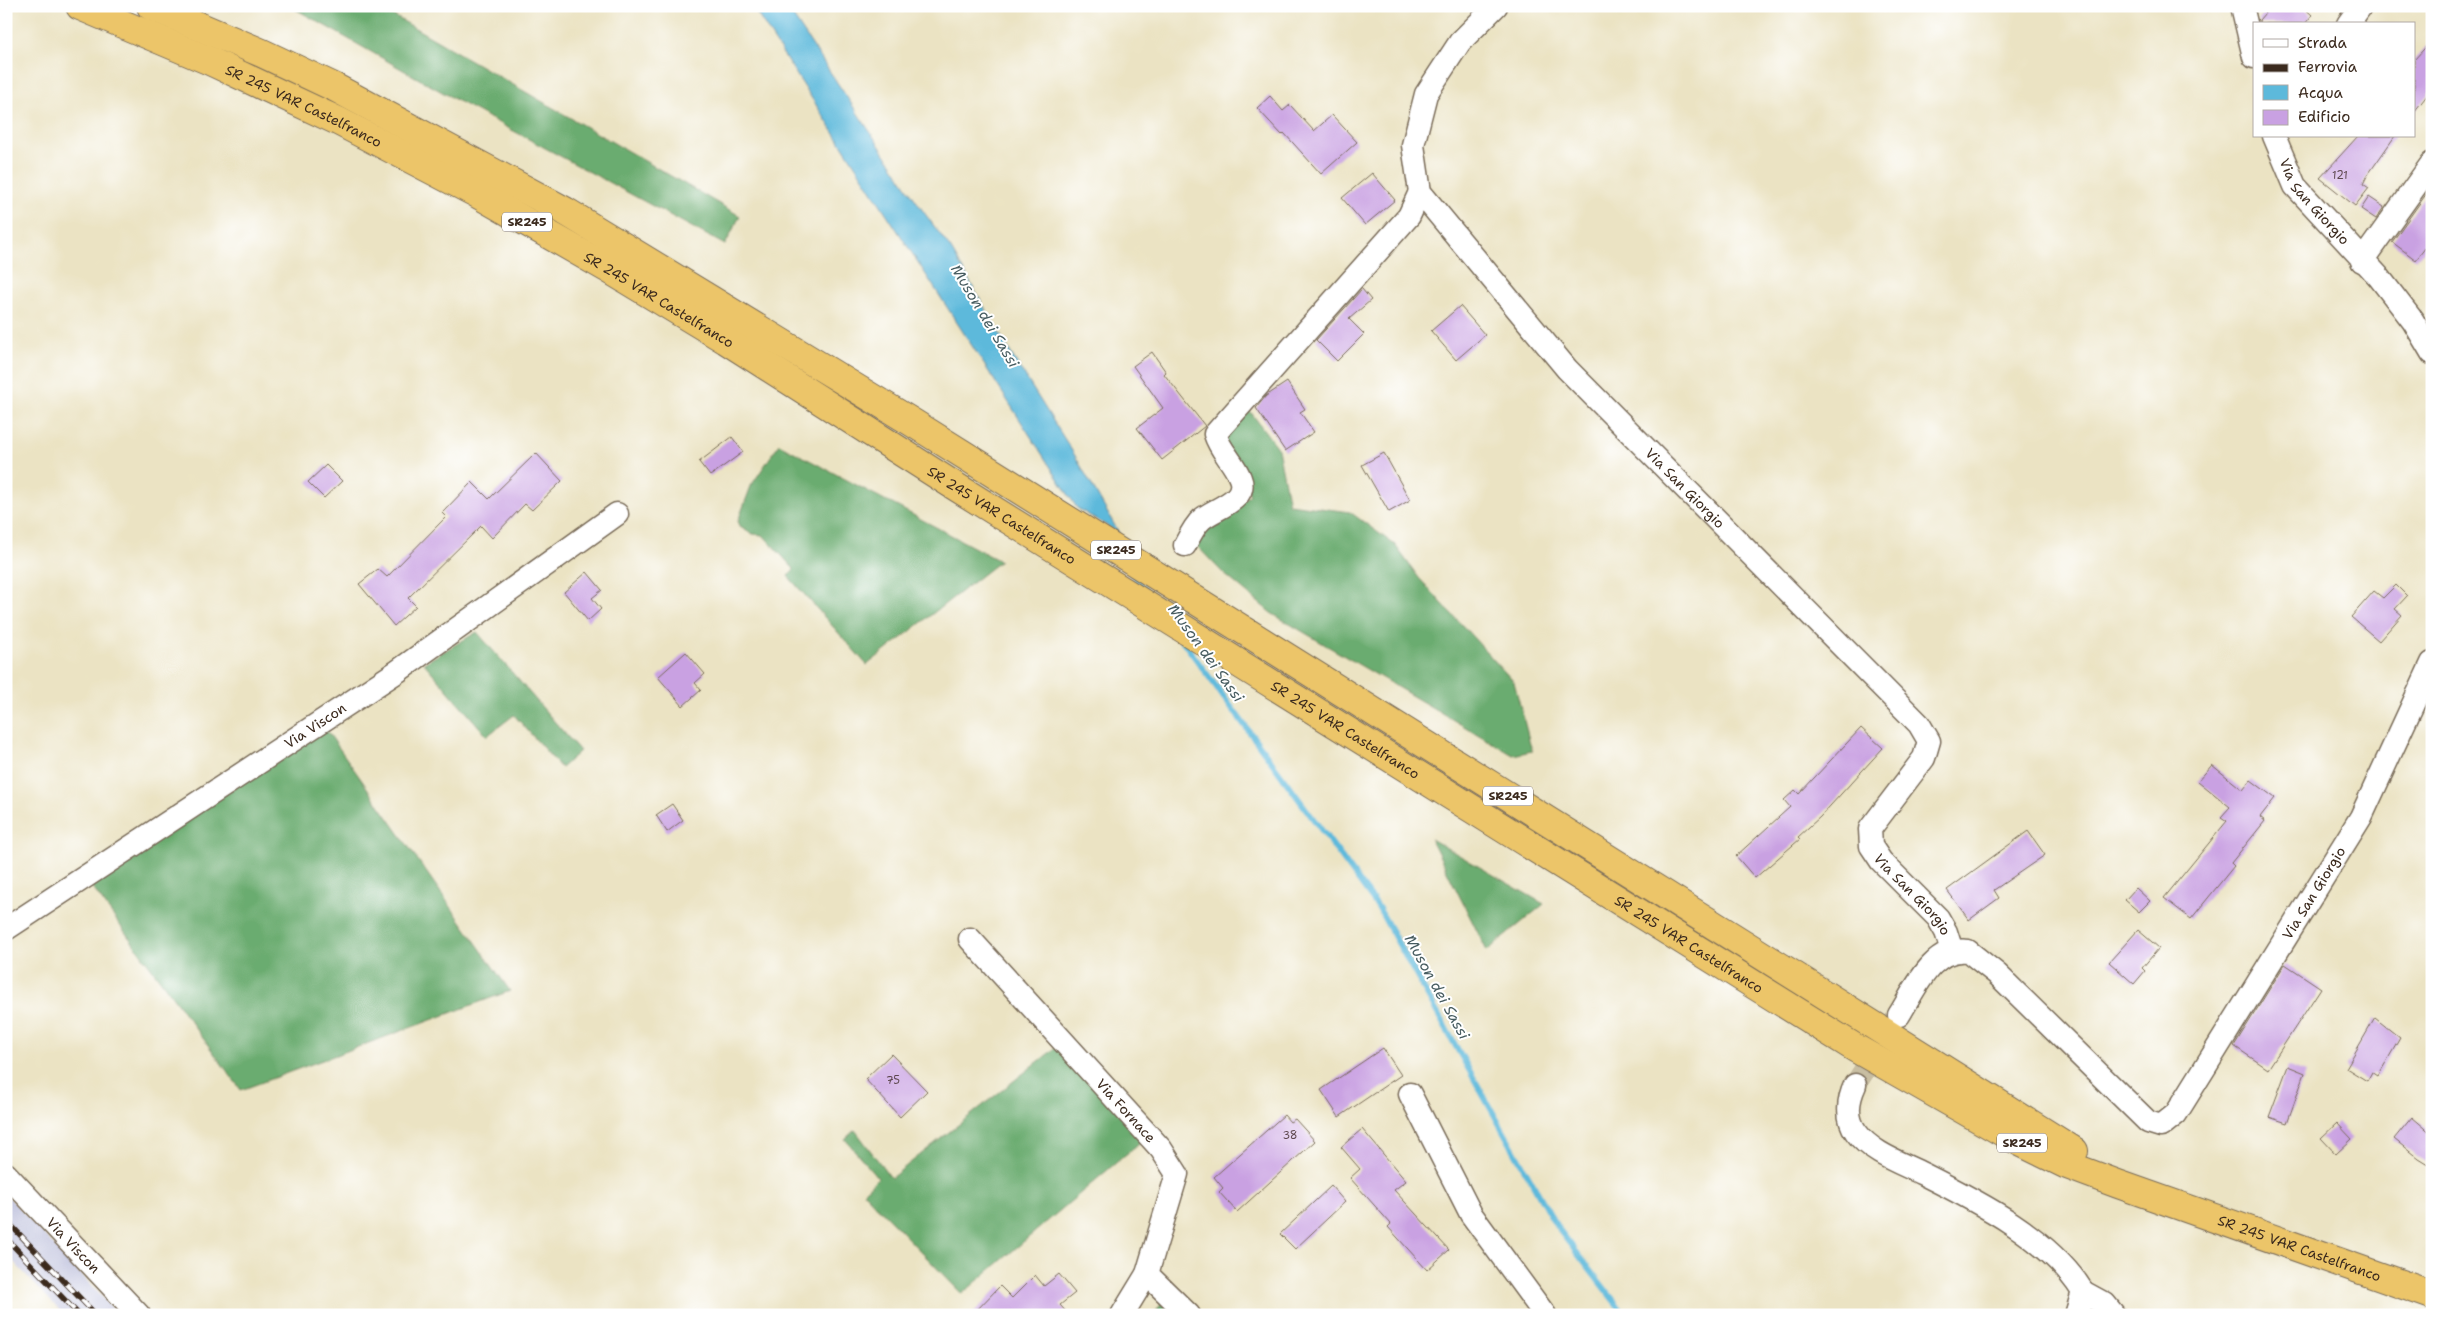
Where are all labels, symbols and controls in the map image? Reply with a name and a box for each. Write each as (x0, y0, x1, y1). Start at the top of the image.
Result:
legend (2253, 22, 2416, 138)
text: Strada (2298, 33, 2347, 53)
text: Ferrovia (2298, 57, 2358, 77)
street label: SR 245 VAR Castelfranco (222, 60, 385, 151)
text: Acqua (2298, 83, 2344, 103)
text: Edificio (2298, 107, 2350, 127)
street label: Via San Giorgio (2275, 156, 2354, 248)
house number: 121 (2332, 168, 2348, 183)
road number: SR245 (502, 212, 552, 232)
street label: SR 245 VAR Castelfranco (581, 248, 737, 352)
water label: Muson dei Sassi (946, 261, 1024, 372)
street label: Via San Giorgio (1641, 444, 1729, 532)
street label: SR 245 VAR Castelfranco (924, 462, 1079, 568)
road number: SR245 (1091, 540, 1141, 560)
water label: Muson dei Sassi (1164, 600, 1249, 707)
street label: SR 245 VAR Castelfranco (1268, 677, 1423, 783)
street label: Via Viscon (281, 698, 350, 752)
road number: SR245 (1483, 786, 1533, 806)
street label: Via San Giorgio (2278, 843, 2349, 943)
street label: Via San Giorgio (1870, 850, 1955, 938)
street label: SR 245 VAR Castelfranco (1611, 891, 1767, 997)
water label: Muson dei Sassi (1400, 931, 1474, 1044)
house number: 75 (886, 1073, 900, 1088)
street label: Via Fornace (1092, 1075, 1160, 1146)
house number: 38 (1282, 1128, 1298, 1143)
road number: SR245 (1997, 1134, 2047, 1152)
street label: SR 245 VAR Castelfranco (2216, 1211, 2383, 1285)
street label: Via Viscon (43, 1213, 104, 1277)

